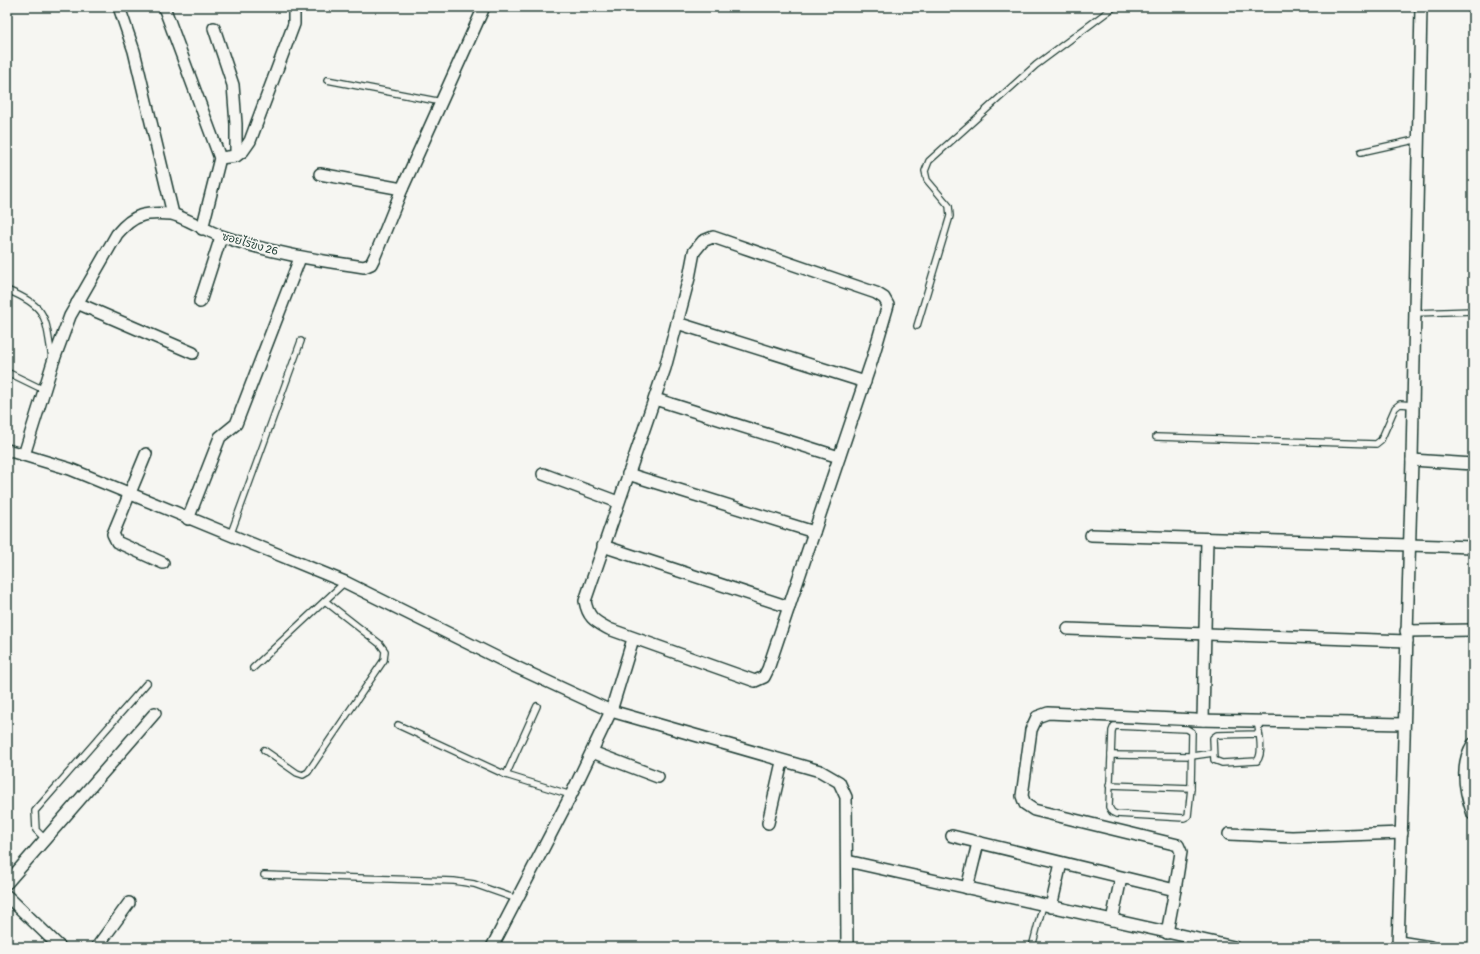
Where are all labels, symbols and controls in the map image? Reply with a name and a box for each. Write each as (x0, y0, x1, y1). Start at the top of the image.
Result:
street label: ซอยไร่ขิง 26 (220, 228, 280, 258)

